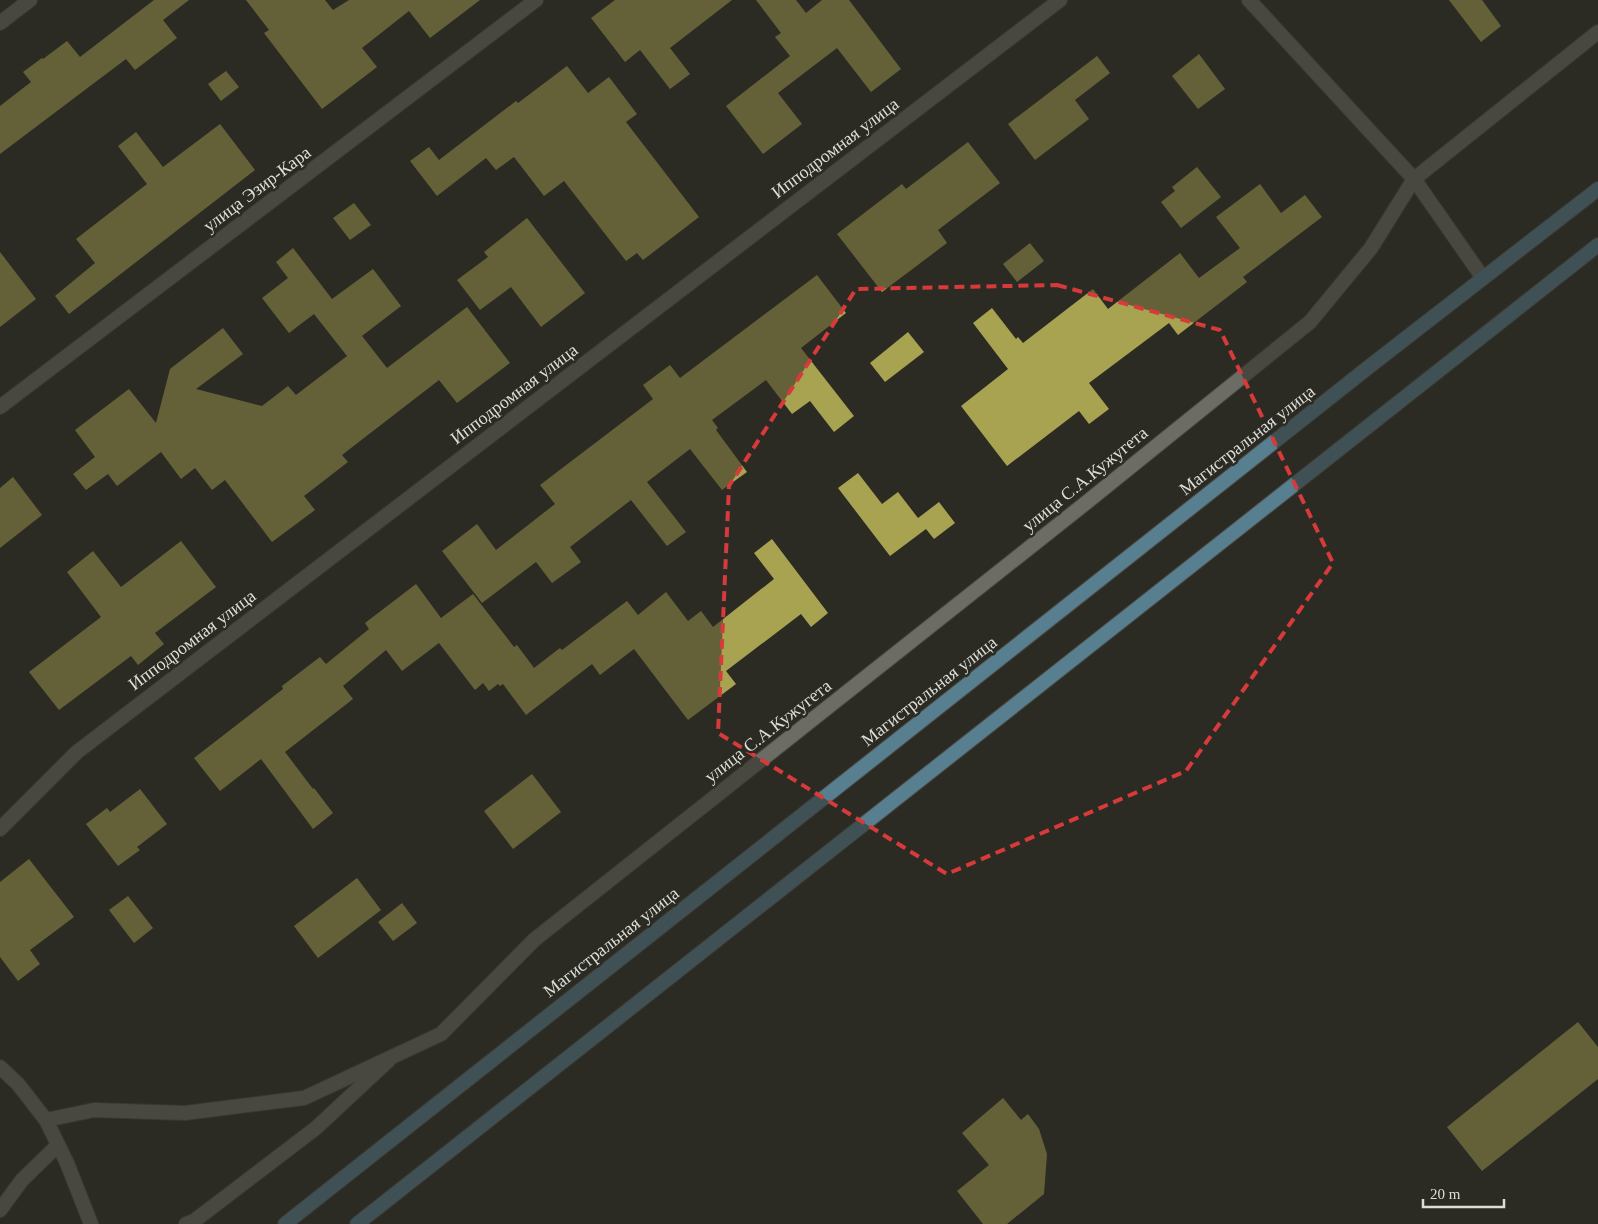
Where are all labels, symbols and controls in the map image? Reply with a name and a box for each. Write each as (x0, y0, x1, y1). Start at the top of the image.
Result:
street label: Ипподромная улица (768, 94, 902, 202)
street label: улица Эзир-Кара (199, 142, 315, 236)
street label: Ипподромная улица (447, 340, 581, 448)
street label: Магистральная улица (1175, 381, 1319, 499)
street label: улица С.А.Кужугета (1018, 422, 1152, 536)
street label: Ипподромная улица (125, 586, 259, 694)
street label: Магистральная улица (857, 632, 1001, 750)
street label: улица С.А.Кужугета (701, 675, 835, 787)
street label: Магистральная улица (539, 883, 683, 1001)
scale bar (1423, 1176, 1504, 1208)
text: 20 m (1430, 1186, 1461, 1202)

